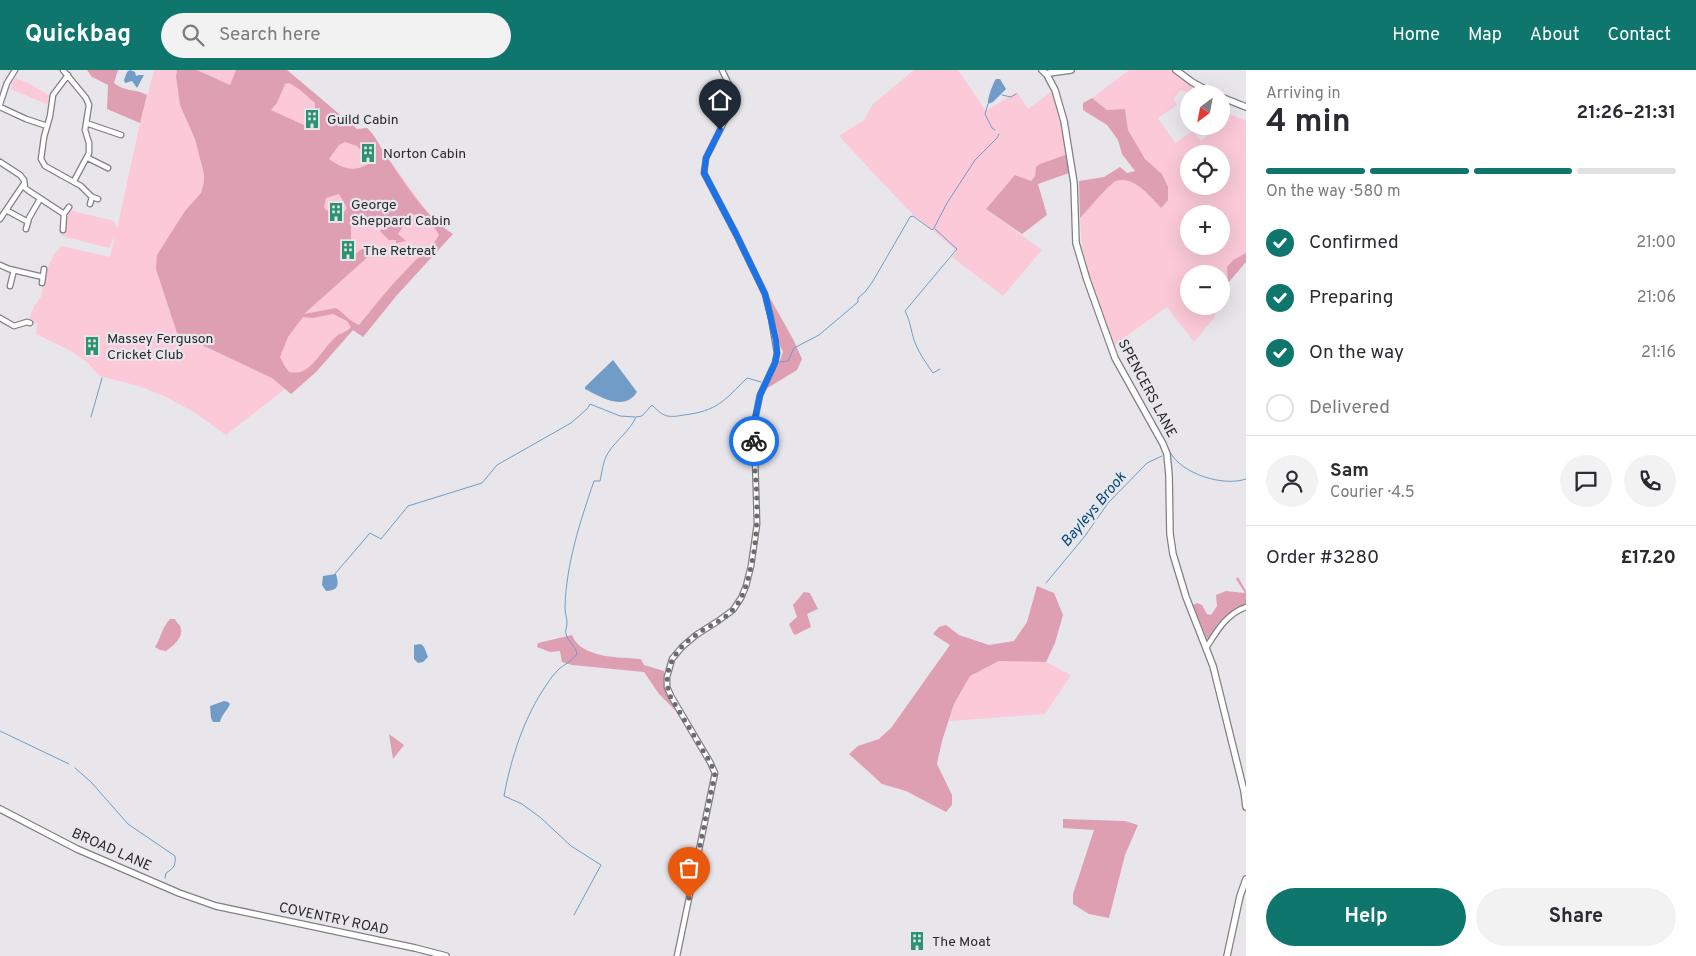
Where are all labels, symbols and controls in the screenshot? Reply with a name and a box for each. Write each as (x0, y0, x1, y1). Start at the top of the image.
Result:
search box (161, 13, 511, 58)
text: Quickbag (25, 20, 131, 50)
icon: search (179, 21, 207, 49)
text: Search here (219, 23, 321, 47)
text: Home (1392, 24, 1440, 47)
text: Map (1468, 24, 1502, 47)
text: About (1530, 24, 1579, 47)
text: Contact (1607, 24, 1671, 47)
pin (699, 79, 741, 130)
text: Arriving in (1266, 84, 1341, 104)
north arrow (1180, 85, 1230, 135)
map controls (1180, 85, 1230, 315)
icon: home (706, 86, 734, 114)
text: 21:26–21:31 (1577, 101, 1676, 125)
text: 4 min (1266, 103, 1351, 143)
building icon: Guild Cabin (301, 108, 323, 130)
place label: Guild Cabin (327, 112, 399, 129)
building icon: Norton Cabin (357, 142, 379, 164)
button: locate (1180, 145, 1230, 195)
place label: Norton Cabin (383, 146, 466, 163)
text: On the way · 580 m (1266, 182, 1401, 202)
place label: George Sheppard Cabin (351, 197, 451, 230)
building icon: George Sheppard Cabin (325, 201, 347, 223)
button: + (1180, 205, 1230, 255)
icon: check (1266, 229, 1294, 257)
text: Confirmed (1309, 231, 1399, 255)
text: 21:00 (1636, 233, 1676, 253)
building icon: The Retreat (337, 239, 359, 261)
place label: The Retreat (363, 243, 436, 260)
button: − (1180, 265, 1230, 315)
icon: check (1266, 284, 1294, 312)
text: Preparing (1309, 286, 1393, 310)
text: 21:06 (1637, 288, 1676, 308)
place label: Massey Ferguson Cricket Club (107, 331, 213, 364)
building icon: Massey Ferguson Cricket Club (81, 335, 103, 357)
street label: SPENCERS LANE (1114, 337, 1180, 441)
icon: check (1266, 339, 1294, 367)
text: On the way (1309, 341, 1404, 365)
text: 21:16 (1641, 343, 1676, 363)
text: Delivered (1309, 396, 1390, 420)
courier (729, 416, 779, 466)
icon: bike (740, 427, 768, 455)
button: person (1266, 455, 1318, 507)
button: chat (1560, 455, 1612, 507)
button: phone (1624, 455, 1676, 507)
text: Sam (1330, 459, 1369, 483)
water label: Bayleys Brook (1057, 468, 1131, 551)
text: Courier · 4.5 (1330, 483, 1415, 503)
text: Order #3280 (1266, 546, 1379, 570)
text: £17.20 (1620, 546, 1676, 570)
street label: BROAD LANE (69, 825, 154, 876)
pin (668, 847, 710, 898)
icon: bag (675, 854, 703, 882)
button: Help (1266, 888, 1466, 946)
button: Share (1476, 888, 1676, 946)
street label: COVENTRY ROAD (277, 900, 390, 939)
building icon: The Moat (906, 930, 928, 952)
place label: The Moat (932, 934, 991, 951)

